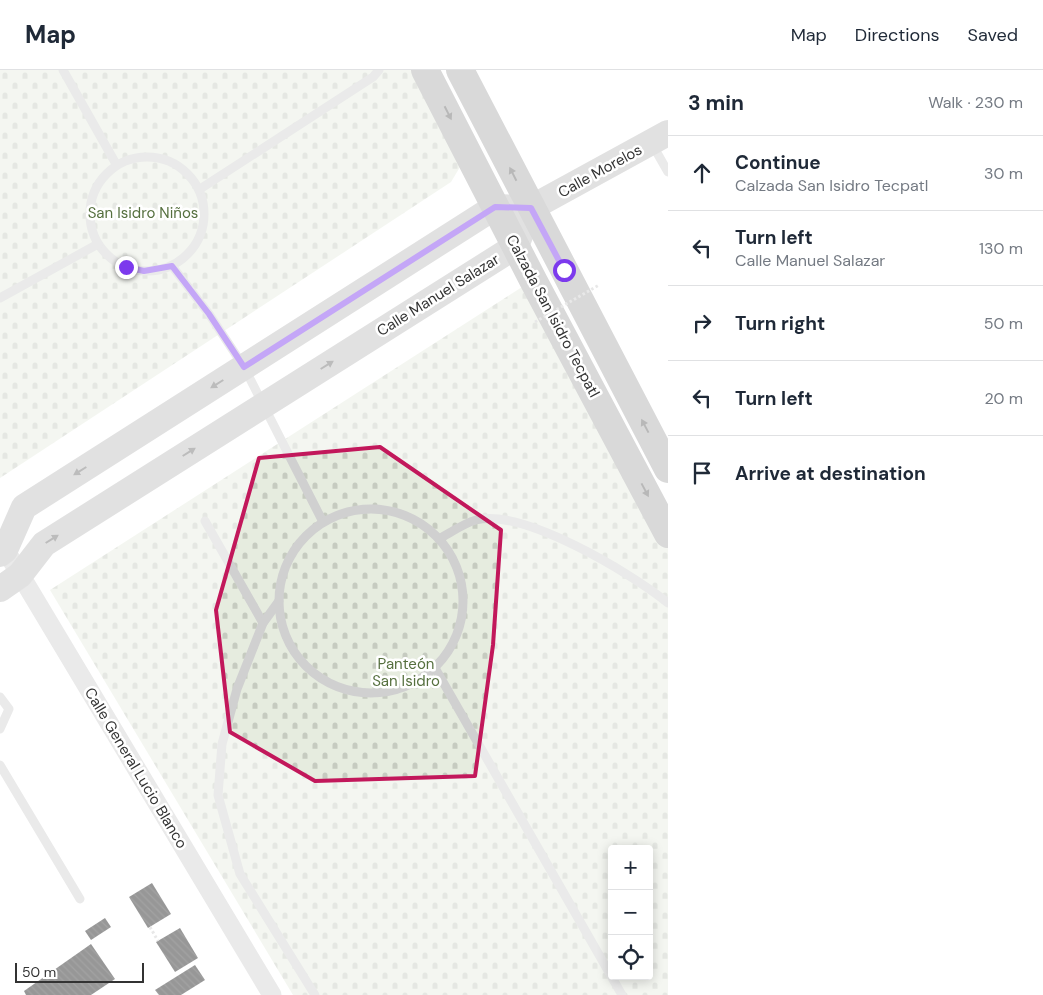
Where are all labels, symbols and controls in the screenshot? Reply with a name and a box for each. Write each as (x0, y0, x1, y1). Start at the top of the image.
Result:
text: Map (25, 19, 76, 50)
text: Map (791, 23, 827, 47)
text: Directions (855, 23, 940, 47)
text: Saved (968, 23, 1018, 47)
text: 3 min (688, 89, 744, 117)
text: Walk · 230 m (928, 92, 1023, 113)
one-way arrow (444, 106, 452, 121)
street label: Calle Morelos (554, 140, 646, 202)
text: Continue (735, 150, 821, 175)
icon: ahead (688, 159, 716, 187)
text: 30 m (984, 163, 1023, 184)
one-way arrow (509, 167, 518, 180)
text: Calzada San Isidro Tecpatl (735, 175, 928, 196)
park label: San Isidro Niños (88, 203, 198, 223)
text: Turn left (735, 225, 813, 250)
street label: Calzada San Isidro Tecpatl (502, 231, 604, 401)
icon: left (688, 234, 716, 262)
text: 130 m (979, 238, 1023, 259)
street label: Calle Manuel Salazar (373, 249, 503, 341)
text: Calle Manuel Salazar (735, 250, 885, 271)
route end (115, 256, 138, 279)
route start (553, 259, 576, 282)
icon: right (688, 309, 716, 337)
text: Turn right (735, 311, 825, 336)
text: 50 m (984, 313, 1023, 334)
one-way arrow (320, 361, 333, 370)
one-way arrow (211, 379, 224, 388)
icon: left (688, 384, 716, 412)
text: Turn left (735, 386, 813, 411)
text: 20 m (984, 388, 1023, 409)
one-way arrow (641, 419, 649, 433)
one-way arrow (183, 447, 196, 457)
icon: arrive (688, 459, 716, 487)
text: Arrive at destination (735, 461, 926, 486)
one-way arrow (74, 466, 87, 476)
one-way arrow (641, 483, 649, 498)
one-way arrow (45, 534, 58, 543)
park label: Panteón San Isidro (372, 654, 440, 691)
street label: Calle General Lucio Blanco (80, 684, 192, 852)
map controls (608, 845, 653, 980)
button: + (608, 845, 653, 890)
button: − (608, 890, 653, 935)
button: locate (608, 935, 653, 980)
scale bar (15, 960, 144, 983)
text: 50 m (22, 963, 56, 981)

